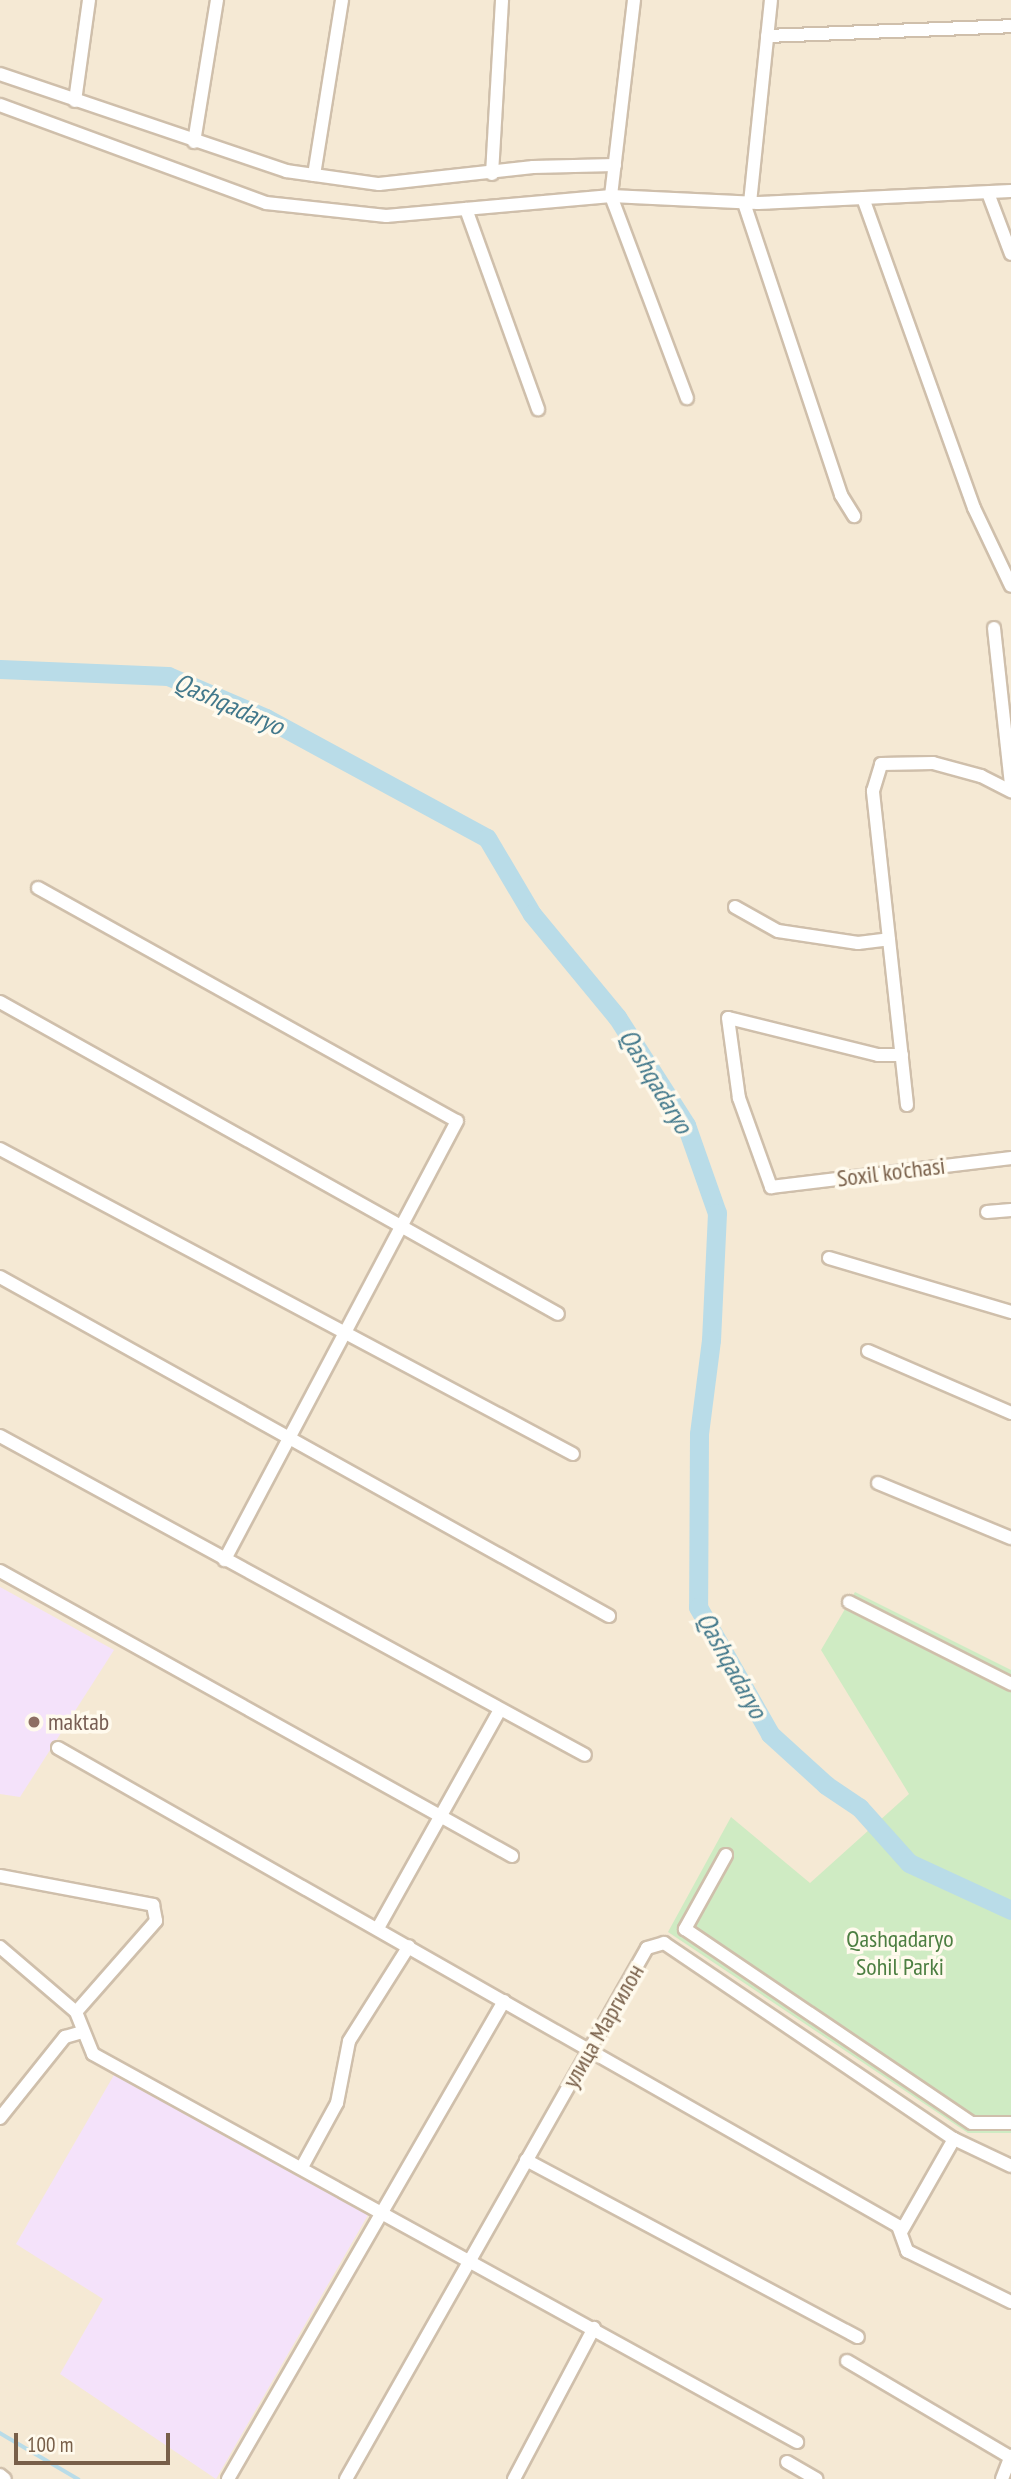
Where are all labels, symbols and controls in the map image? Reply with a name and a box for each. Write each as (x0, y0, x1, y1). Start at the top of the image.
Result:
water label: Qashqadaryo (170, 666, 288, 742)
water label: Qashqadaryo (613, 1023, 699, 1139)
street label: Soxil ko'chasi (835, 1151, 947, 1193)
water label: Qashqadaryo (690, 1607, 774, 1723)
place label: maktab (48, 1708, 109, 1736)
marker: maktab (26, 1714, 42, 1730)
park label: Qashqadaryo Sohil Parki (846, 1925, 954, 1981)
street label: улица Маргилон (556, 1959, 650, 2093)
scale bar (18, 2420, 173, 2464)
text: 100 m (27, 2431, 73, 2458)

